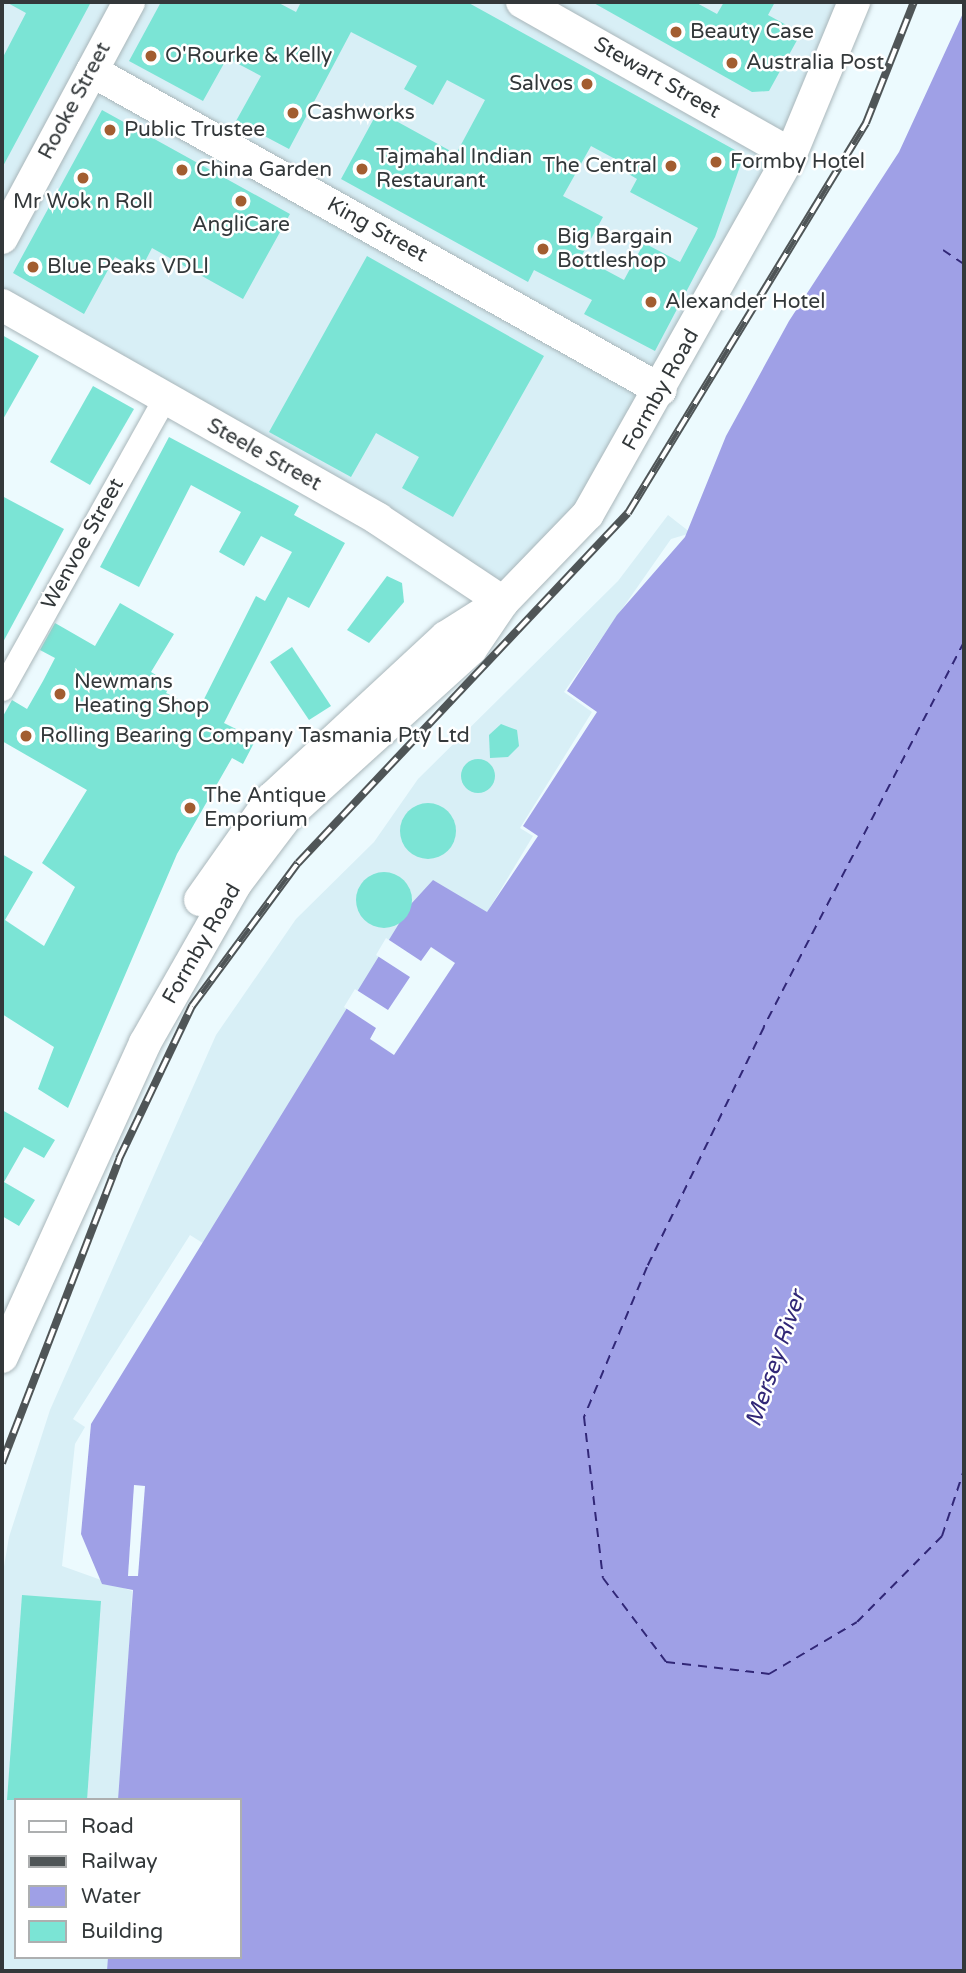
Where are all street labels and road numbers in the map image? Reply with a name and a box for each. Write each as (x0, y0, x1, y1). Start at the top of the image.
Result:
street label: Stewart Street (589, 32, 725, 124)
street label: Rooke Street (34, 38, 116, 164)
street label: King Street (322, 192, 432, 268)
street label: Formby Road (617, 325, 705, 455)
street label: Steele Street (202, 413, 326, 497)
street label: Wenvoe Street (37, 474, 129, 614)
street label: Formby Road (157, 879, 247, 1009)

